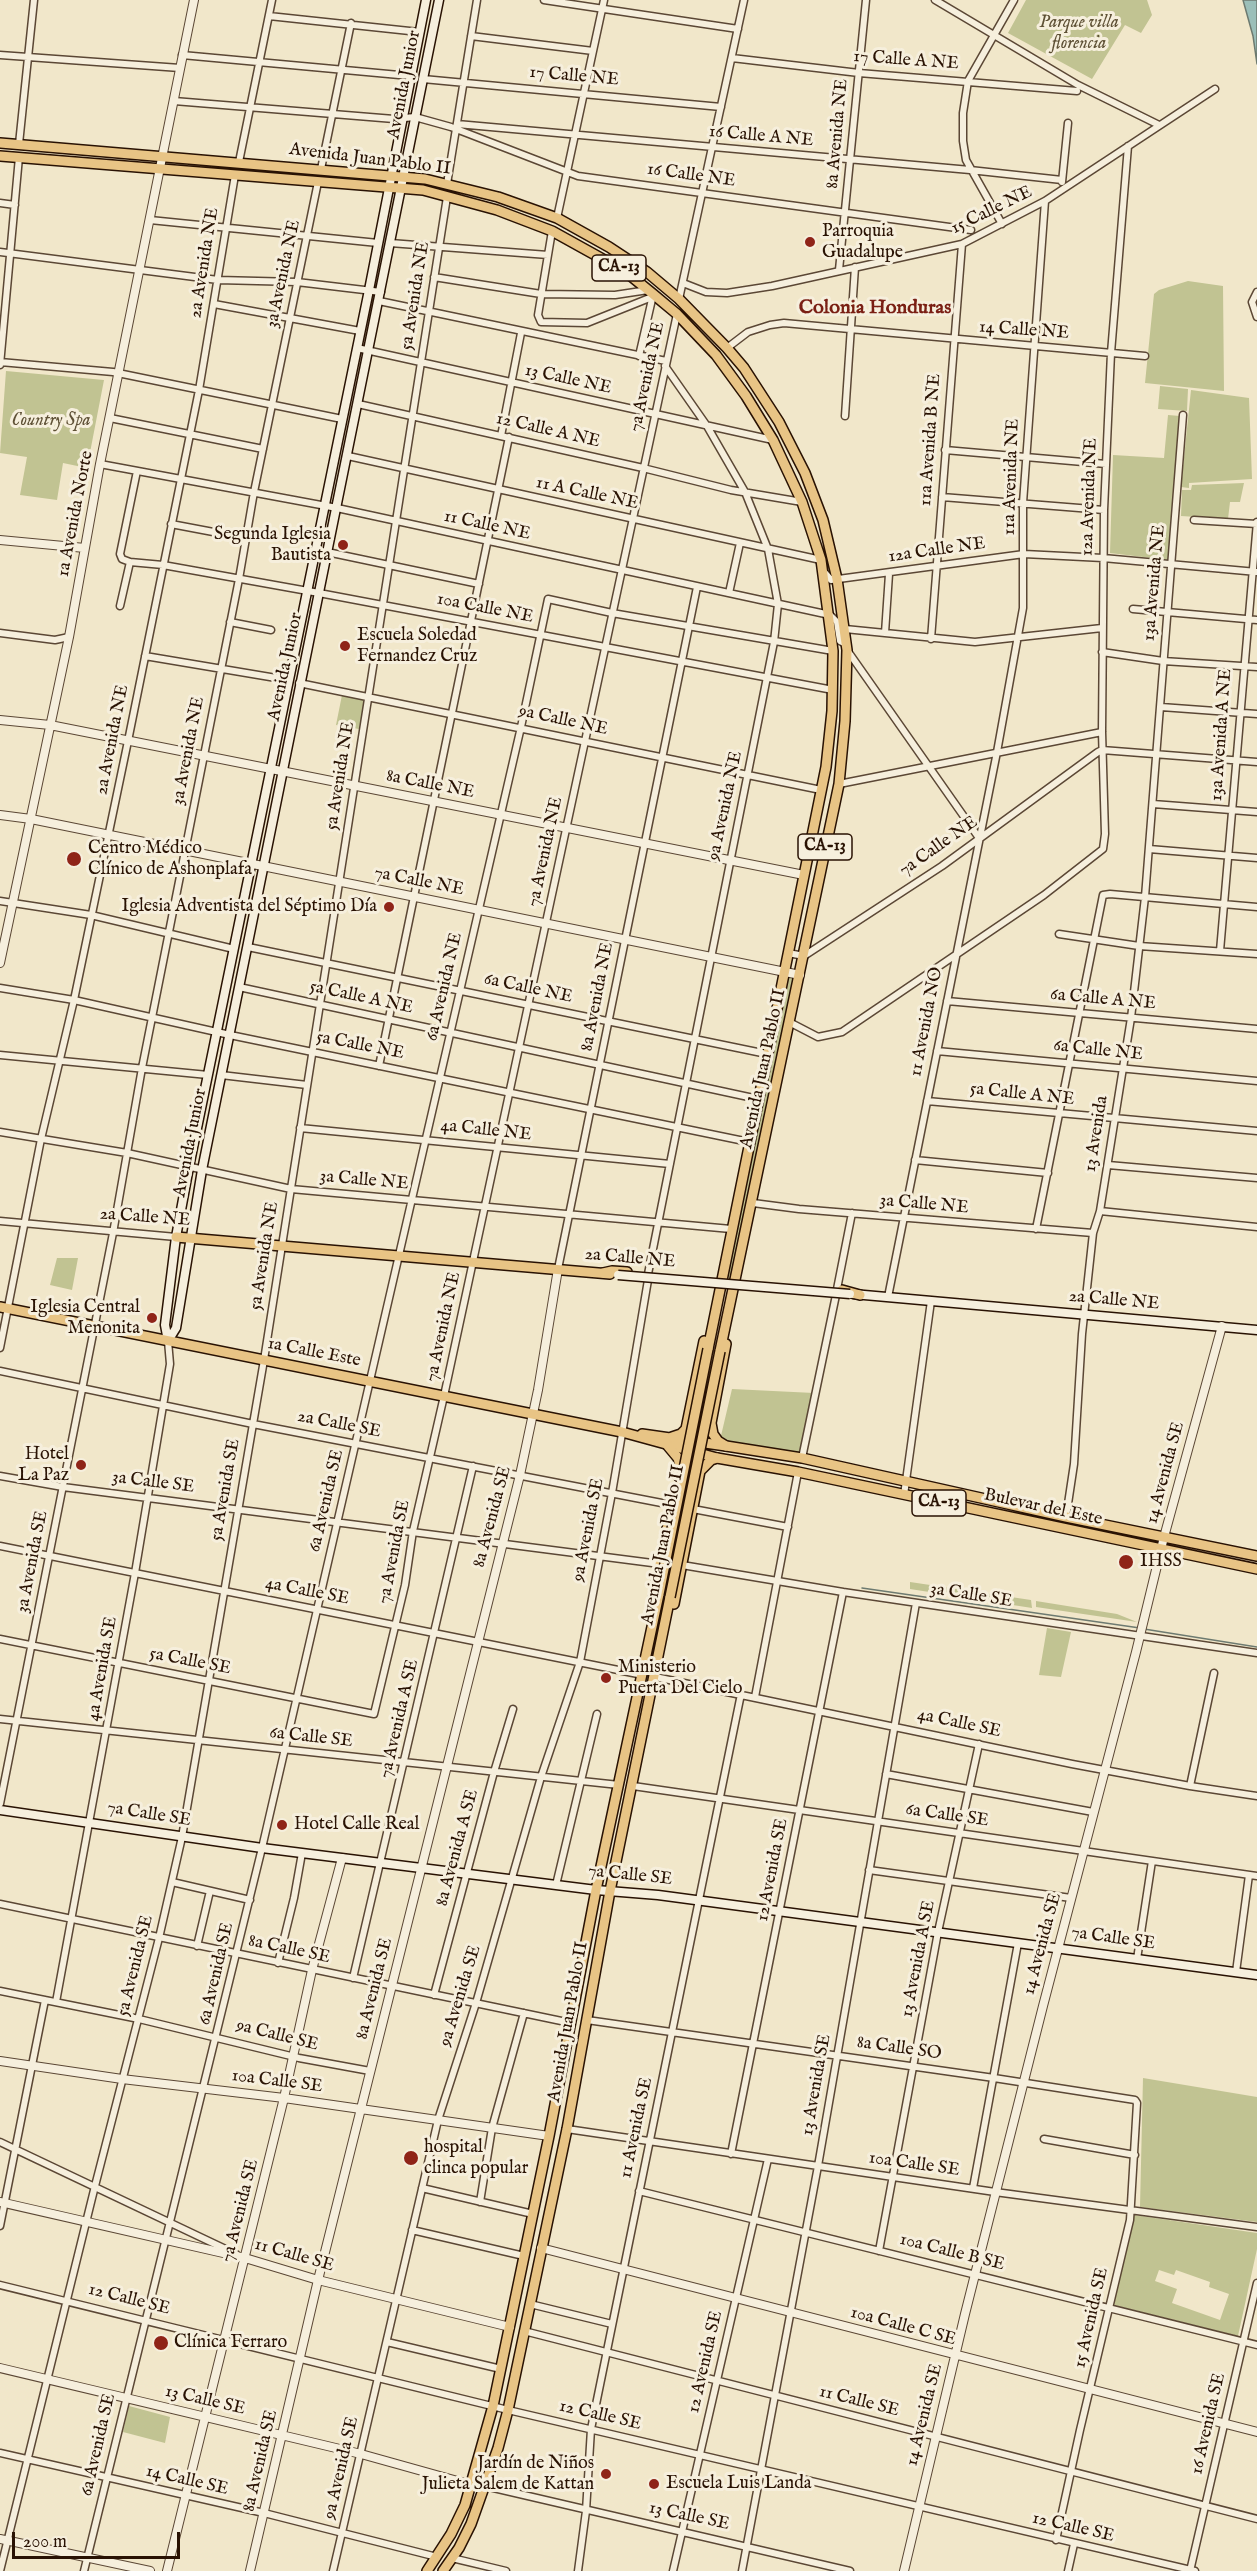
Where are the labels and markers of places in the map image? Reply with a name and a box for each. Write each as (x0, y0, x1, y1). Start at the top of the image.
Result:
place label: Parroquia Guadalupe (822, 221, 903, 264)
marker: Parroquia Guadalupe (803, 235, 817, 249)
place label: Segunda Iglesia Bautista (214, 524, 331, 566)
marker: Segunda Iglesia Bautista (336, 538, 350, 552)
place label: Escuela Soledad Fernandez Cruz (357, 625, 477, 668)
marker: Escuela Soledad Fernandez Cruz (338, 639, 352, 653)
place label: Centro Médico Clínico de Ashonplafa (88, 838, 252, 880)
marker: Centro Médico Clínico de Ashonplafa (65, 850, 83, 868)
place label: Iglesia Adventista del Séptimo Día (122, 896, 377, 918)
marker: Iglesia Adventista del Séptimo Día (382, 900, 396, 914)
place label: Iglesia Central Menonita (30, 1297, 140, 1340)
marker: Iglesia Central Menonita (145, 1311, 159, 1325)
place label: Hotel La Paz (18, 1444, 69, 1486)
marker: Hotel La Paz (74, 1458, 88, 1472)
place label: IHSS (1140, 1551, 1182, 1573)
marker: IHSS (1117, 1553, 1135, 1571)
place label: Ministerio Puerta Del Cielo (618, 1657, 742, 1700)
marker: Ministerio Puerta Del Cielo (599, 1671, 613, 1685)
place label: Hotel Calle Real (294, 1814, 419, 1836)
marker: Hotel Calle Real (275, 1818, 289, 1832)
place label: hospital clinca popular (424, 2137, 528, 2180)
marker: hospital clinca popular (402, 2149, 420, 2167)
place label: Clínica Ferraro (174, 2332, 287, 2354)
marker: Clínica Ferraro (152, 2334, 170, 2352)
place label: Jardín de Niños Julieta Salem de Kattan (422, 2453, 594, 2496)
marker: Jardín de Niños Julieta Salem de Kattan (599, 2467, 613, 2481)
place label: Escuela Luis Landa (666, 2473, 812, 2495)
marker: Escuela Luis Landa (647, 2477, 661, 2491)

